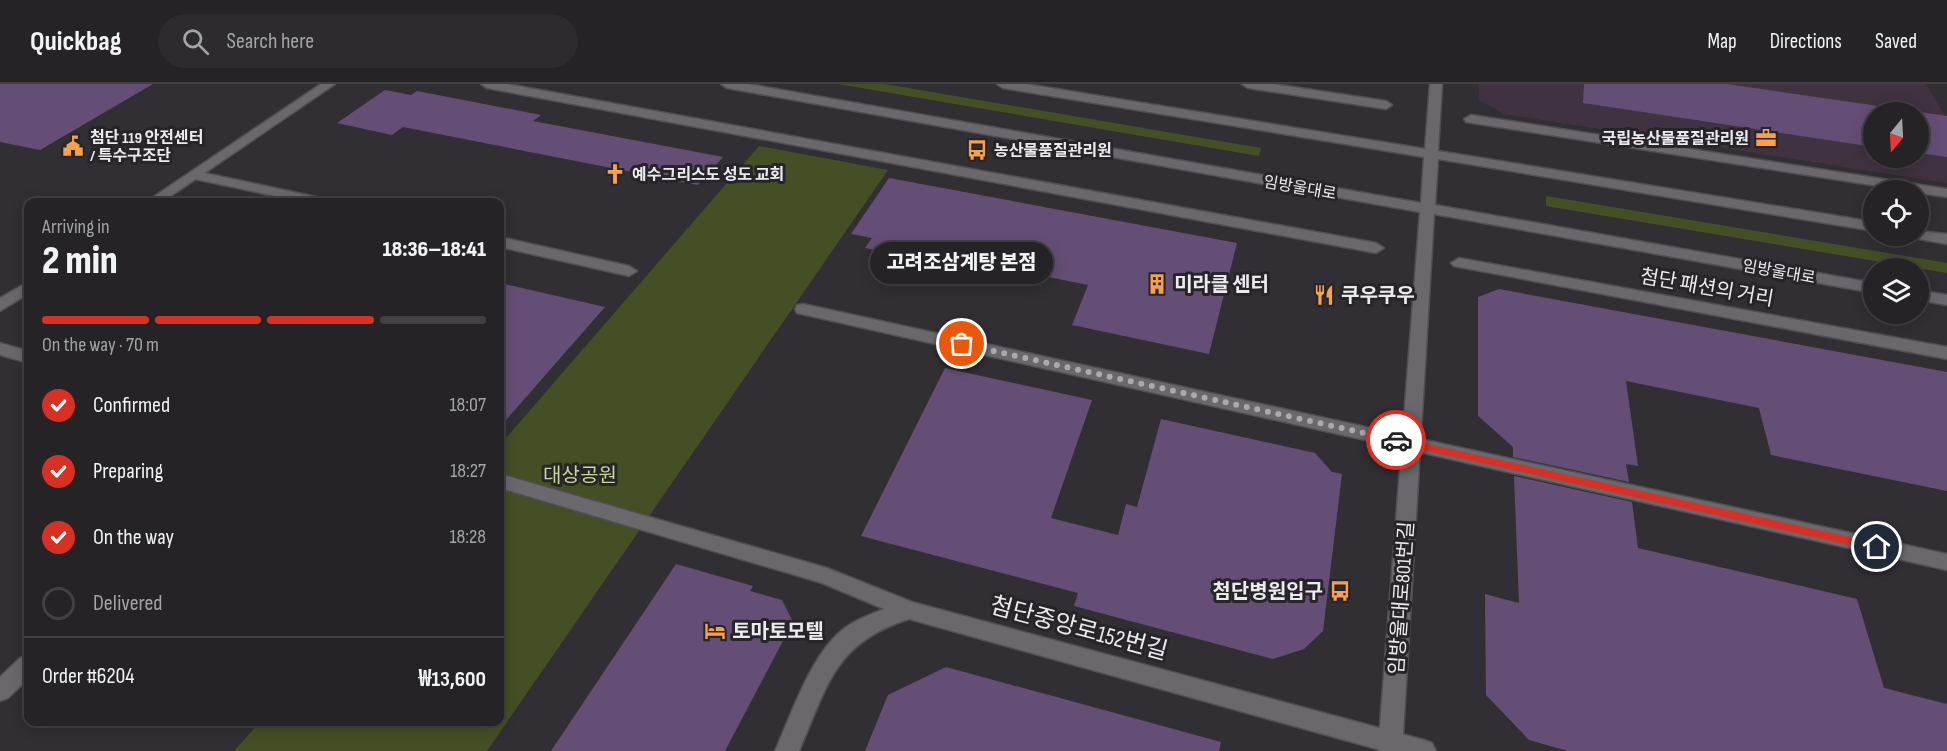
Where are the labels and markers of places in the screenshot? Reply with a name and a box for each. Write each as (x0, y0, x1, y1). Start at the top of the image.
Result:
office icon: 국립농산물품질관리원 (1754, 126, 1778, 150)
place label: 첨단 119 안전센터 / 특수구조단 (90, 129, 203, 166)
place label: 국립농산물품질관리원 (1602, 130, 1749, 149)
public building icon: 첨단 119 안전센터 / 특수구조단 (61, 134, 85, 158)
bus stop icon: 농산물품질관리원 (965, 138, 989, 162)
place label: 농산물품질관리원 (994, 142, 1112, 161)
church icon: 예수그리스도 성도 교회 (603, 162, 627, 186)
place label: 예수그리스도 성도 교회 (632, 166, 784, 185)
callout: 고려조삼계탕 본점 (870, 242, 1054, 284)
building icon: 미라클 센터 (1145, 272, 1169, 296)
place label: 미라클 센터 (1174, 273, 1269, 297)
restaurant icon: 쿠우쿠우 (1312, 283, 1336, 307)
place label: 쿠우쿠우 (1341, 284, 1415, 308)
pin (936, 318, 987, 369)
pin (1851, 521, 1902, 572)
bus stop icon: 첨단병원입구 (1328, 579, 1352, 603)
place label: 첨단병원입구 (1213, 580, 1323, 604)
hotel icon: 토마토모텔 (703, 619, 727, 643)
place label: 토마토모텔 (732, 620, 824, 644)

